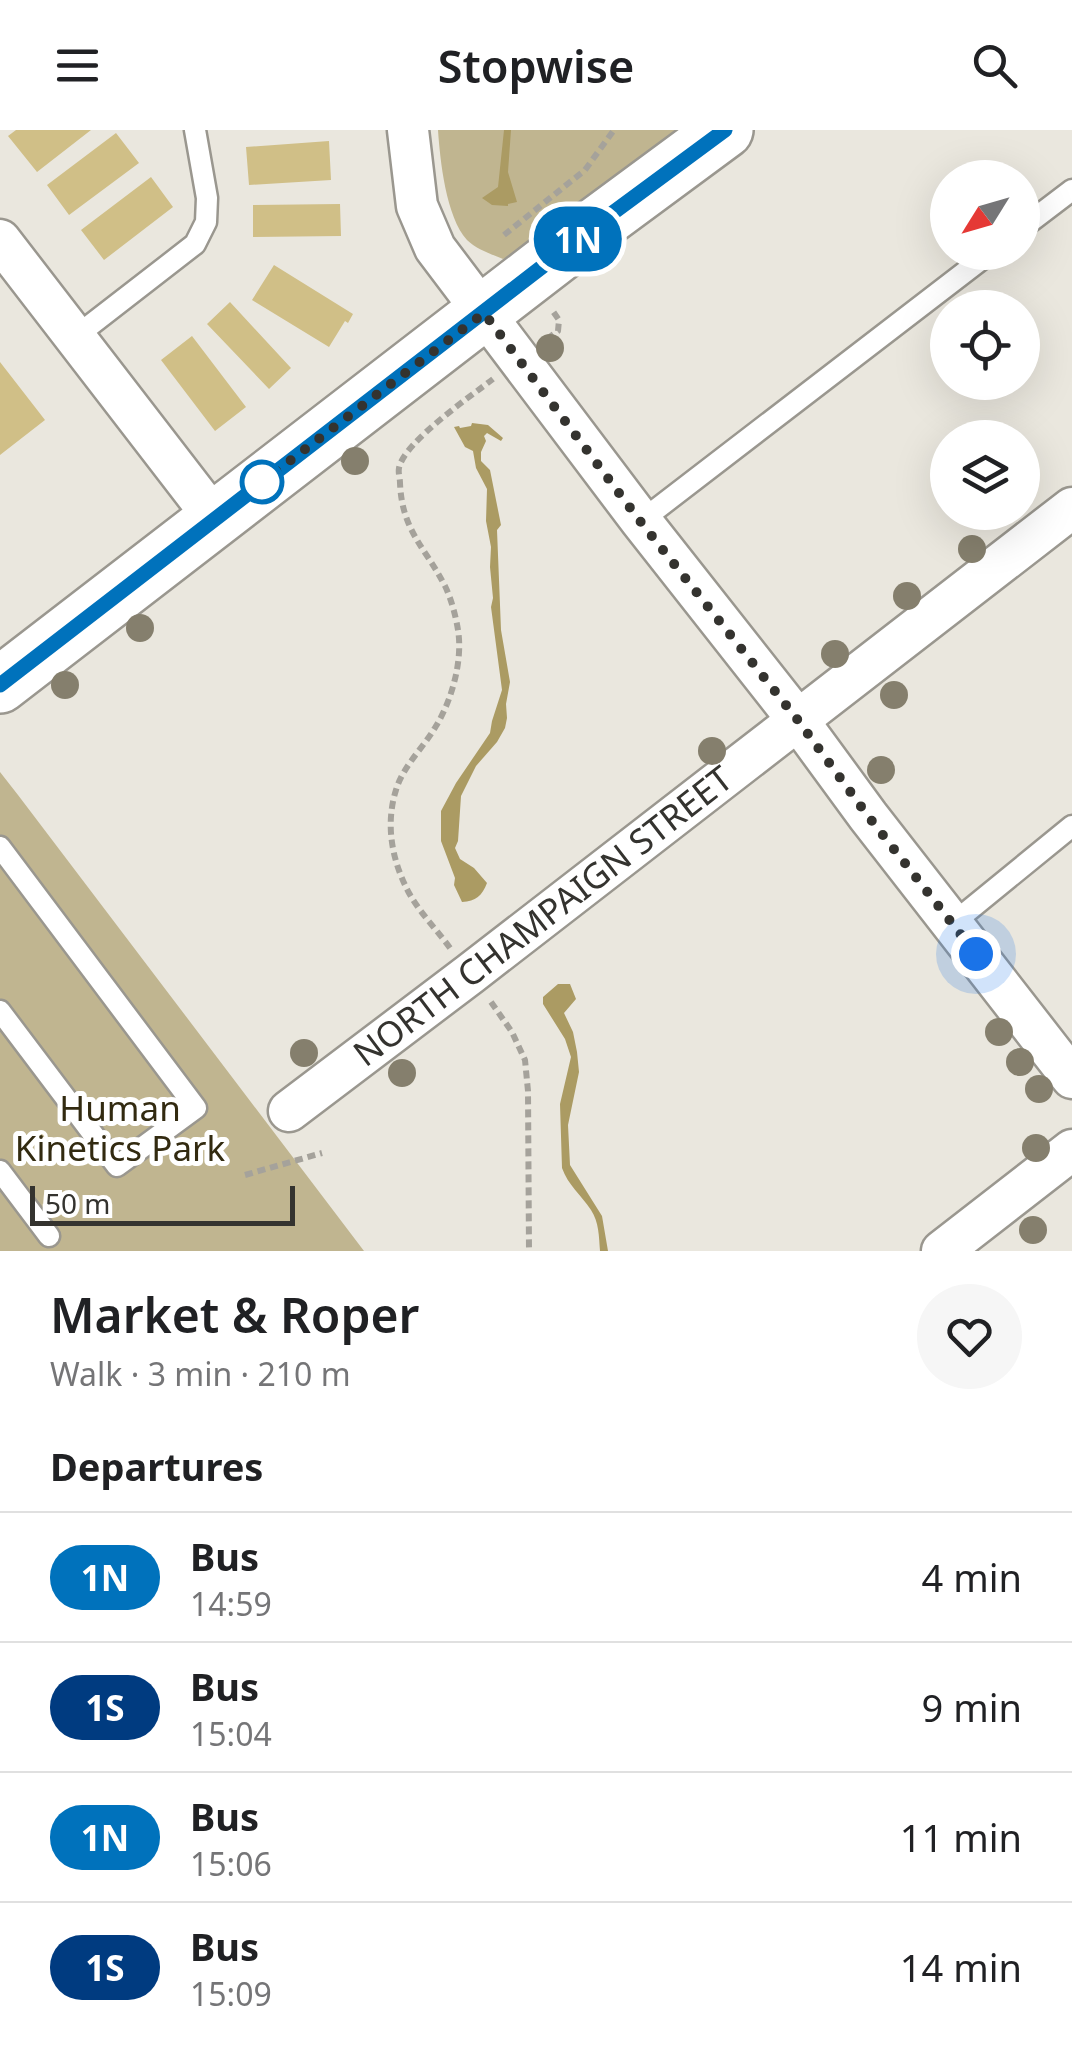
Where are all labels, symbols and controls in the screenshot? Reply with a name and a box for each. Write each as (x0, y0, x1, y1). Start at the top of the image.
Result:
text: Stopwise (438, 35, 634, 96)
icon: menu (50, 38, 105, 93)
icon: search (967, 38, 1022, 93)
north arrow (930, 160, 1040, 270)
map controls (930, 160, 1040, 530)
line badge: 1N (533, 206, 623, 272)
text: 1N (554, 216, 602, 263)
button: locate (930, 290, 1040, 400)
button: layers (930, 420, 1040, 530)
unlabelled marker (241, 461, 283, 503)
street label: NORTH CHAMPAIGN STREET (343, 754, 742, 1076)
your location (951, 929, 1001, 979)
park label: Human Kinetics Park (15, 1084, 225, 1171)
scale bar (30, 1181, 295, 1226)
text: 50 m (45, 1184, 111, 1222)
text: Market & Roper (50, 1282, 419, 1347)
button: heart (917, 1284, 1022, 1389)
text: Walk · 3 min · 210 m (50, 1352, 351, 1395)
text: Departures (50, 1440, 263, 1492)
text: Bus (190, 1530, 259, 1582)
text: 4 min (922, 1551, 1022, 1603)
text: 1N (81, 1554, 129, 1601)
text: 14:59 (190, 1582, 272, 1625)
text: Bus (190, 1660, 259, 1712)
text: 9 min (922, 1681, 1022, 1733)
text: 1S (85, 1684, 125, 1731)
text: 15:04 (190, 1712, 272, 1755)
text: Bus (190, 1790, 259, 1842)
text: 11 min (900, 1811, 1022, 1863)
text: 1N (81, 1814, 129, 1861)
text: 15:06 (190, 1842, 272, 1885)
text: Bus (190, 1920, 259, 1972)
text: 14 min (900, 1941, 1022, 1993)
text: 1S (85, 1944, 125, 1991)
text: 15:09 (190, 1972, 272, 2015)

